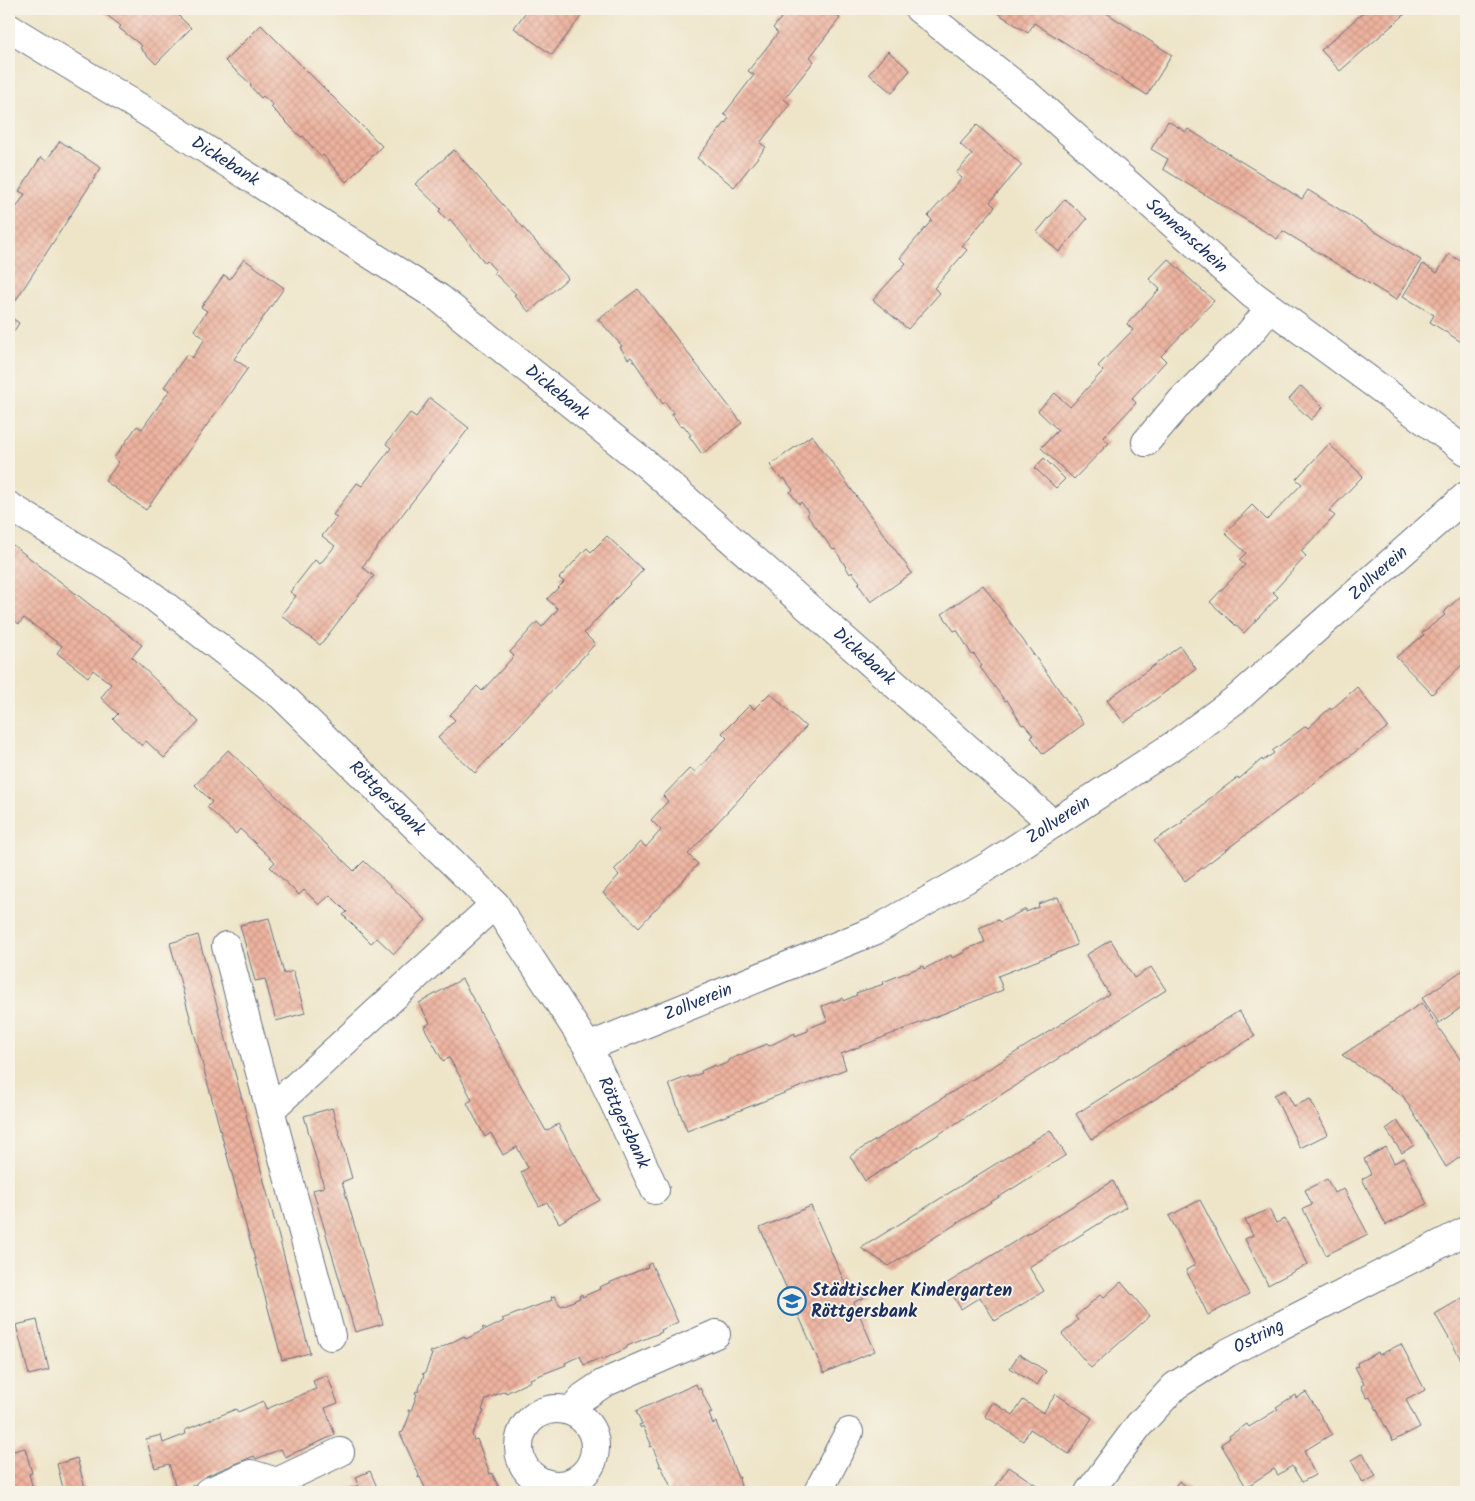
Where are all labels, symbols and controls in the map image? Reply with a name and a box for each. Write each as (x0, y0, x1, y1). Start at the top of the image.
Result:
street label: Dickebank (185, 129, 266, 195)
street label: Sonnenschein (1139, 191, 1234, 281)
street label: Dickebank (518, 357, 596, 428)
street label: Zollverein (1342, 539, 1415, 608)
street label: Dickebank (826, 621, 903, 693)
street label: Röttgersbank (342, 754, 433, 844)
street label: Zollverein (1021, 788, 1097, 852)
street label: Zollverein (659, 975, 737, 1029)
street label: Röttgersbank (589, 1072, 658, 1174)
place label: Städtischer Kindergarten Röttgersbank (811, 1277, 1012, 1327)
school or university icon: Städtischer Kindergarten Röttgersbank (777, 1286, 807, 1316)
street label: Ostring (1228, 1312, 1290, 1362)

